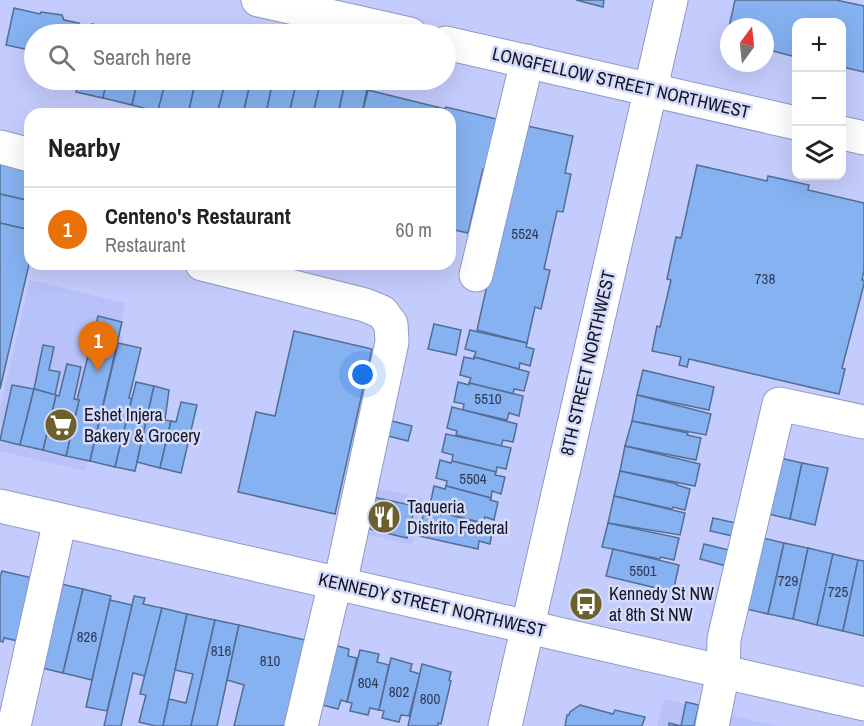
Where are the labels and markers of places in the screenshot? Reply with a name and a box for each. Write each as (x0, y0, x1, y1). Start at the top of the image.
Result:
pin: 1 (78, 322, 118, 371)
place label: Eshet Injera Bakery & Grocery (84, 402, 201, 448)
supermarket icon: Eshet Injera Bakery & Grocery (43, 407, 79, 443)
place label: Taqueria Distrito Federal (407, 494, 508, 540)
restaurant icon: Taqueria Distrito Federal (366, 499, 402, 535)
place label: Kennedy St NW at 8th St NW (609, 581, 714, 627)
bus stop icon: Kennedy St NW at 8th St NW (568, 586, 604, 622)

